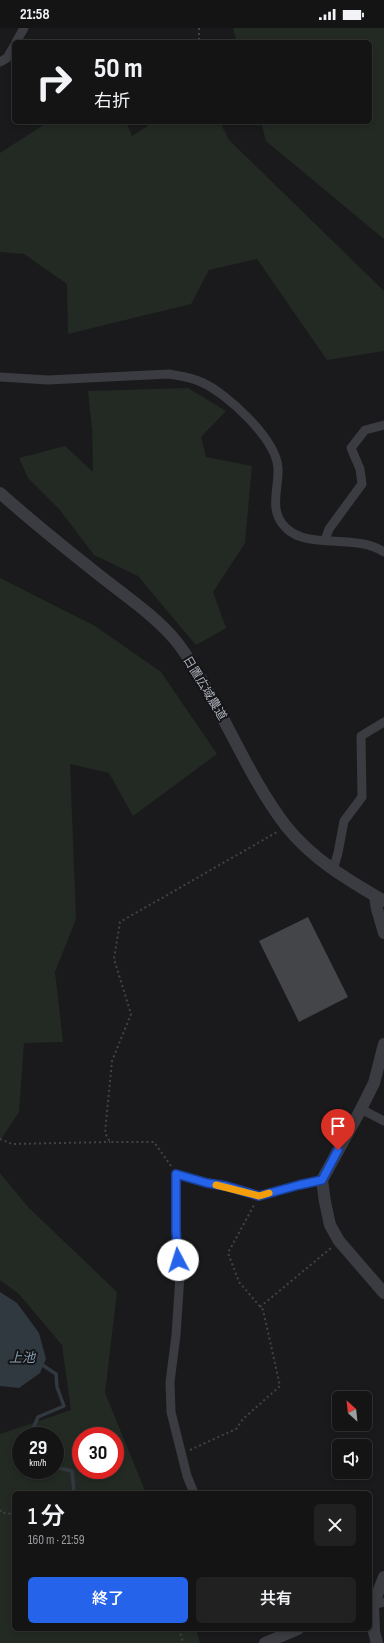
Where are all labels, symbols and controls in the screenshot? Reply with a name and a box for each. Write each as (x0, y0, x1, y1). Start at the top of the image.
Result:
text: 21:58 (20, 5, 50, 24)
text: 50 m (94, 52, 143, 85)
icon: right (28, 56, 80, 108)
text: 右折 (94, 91, 130, 112)
street label: 日置広域農道 (180, 654, 230, 723)
pin (321, 1109, 355, 1150)
icon: arrive (327, 1115, 349, 1137)
position arrow (157, 1239, 199, 1281)
water label: 上池 (9, 1350, 37, 1366)
north arrow (332, 1391, 372, 1431)
map controls (332, 1391, 372, 1479)
speed limit sign: 30 (72, 1427, 124, 1479)
text: 29 (29, 1436, 47, 1460)
button: sound (332, 1439, 372, 1479)
text: km/h (29, 1457, 47, 1469)
text: 1 分 (28, 1502, 65, 1531)
button: close (314, 1504, 356, 1546)
text: 160 m · 21:59 (28, 1532, 85, 1548)
button: 終了 (28, 1577, 188, 1623)
button: 共有 (196, 1577, 356, 1623)

